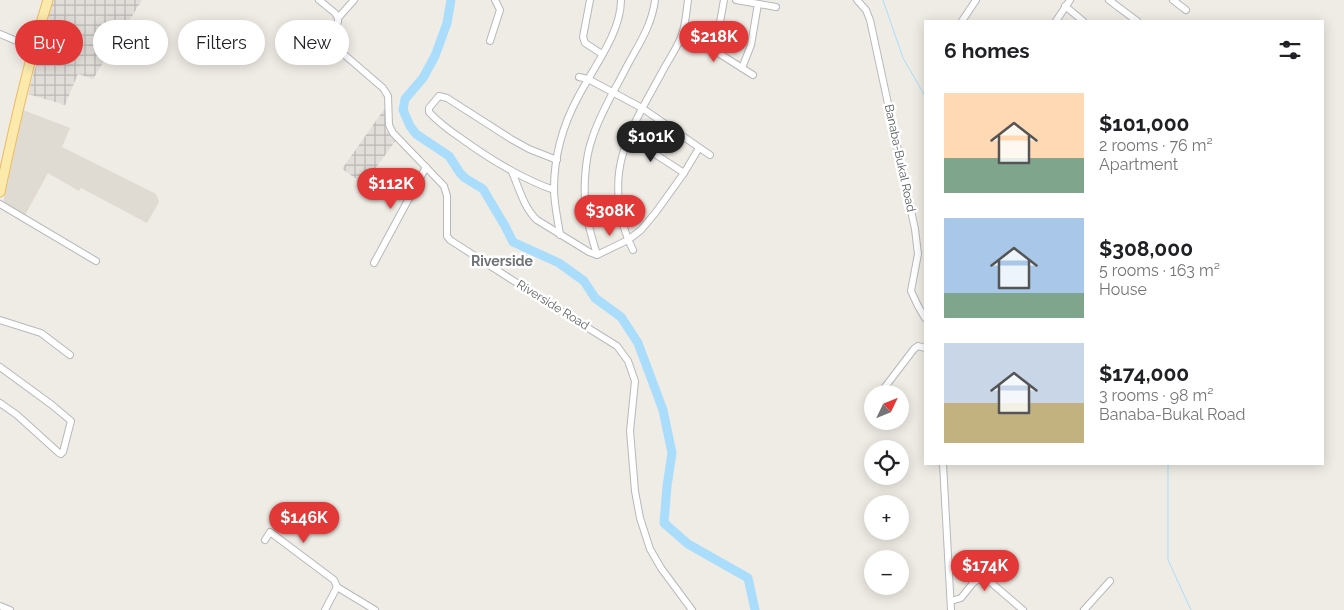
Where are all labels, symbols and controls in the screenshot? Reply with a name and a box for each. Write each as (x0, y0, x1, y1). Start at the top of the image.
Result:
chip: Buy (15, 20, 83, 65)
chip: Rent (93, 20, 168, 65)
chip: Filters (178, 20, 265, 65)
chip: New (275, 20, 349, 65)
pin: $218K (679, 20, 749, 63)
text: $218K (690, 27, 738, 46)
icon: filters (1276, 36, 1304, 64)
text: 6 homes (944, 38, 1030, 63)
street label: Banaba-Bukal Road (882, 103, 918, 213)
text: $101,000 (1099, 111, 1190, 136)
icon: home (984, 113, 1044, 173)
pin: $101K (616, 120, 686, 163)
text: $101K (628, 127, 674, 146)
text: 2 rooms · 76 m² (1099, 136, 1213, 155)
text: Apartment (1099, 155, 1178, 174)
pin: $112K (356, 168, 426, 210)
text: $112K (368, 174, 414, 193)
pin: $308K (575, 194, 645, 237)
text: $308K (585, 201, 635, 220)
text: $308,000 (1099, 236, 1193, 261)
icon: home (984, 238, 1044, 298)
district label: Riverside (471, 253, 534, 269)
text: 5 rooms · 163 m² (1099, 261, 1220, 280)
street label: Riverside Road (514, 277, 592, 333)
text: House (1099, 280, 1147, 299)
text: $174,000 (1099, 361, 1189, 386)
icon: home (984, 363, 1044, 423)
north arrow (864, 385, 909, 430)
map controls (864, 385, 909, 595)
text: 3 rooms · 98 m² (1099, 386, 1214, 405)
text: Banaba-Bukal Road (1099, 405, 1245, 424)
button: locate (864, 440, 909, 485)
button: + (864, 495, 909, 540)
pin: $146K (269, 502, 339, 544)
text: $146K (280, 508, 328, 527)
button: − (864, 550, 909, 595)
pin: $174K (950, 550, 1020, 592)
text: $174K (962, 556, 1008, 575)

